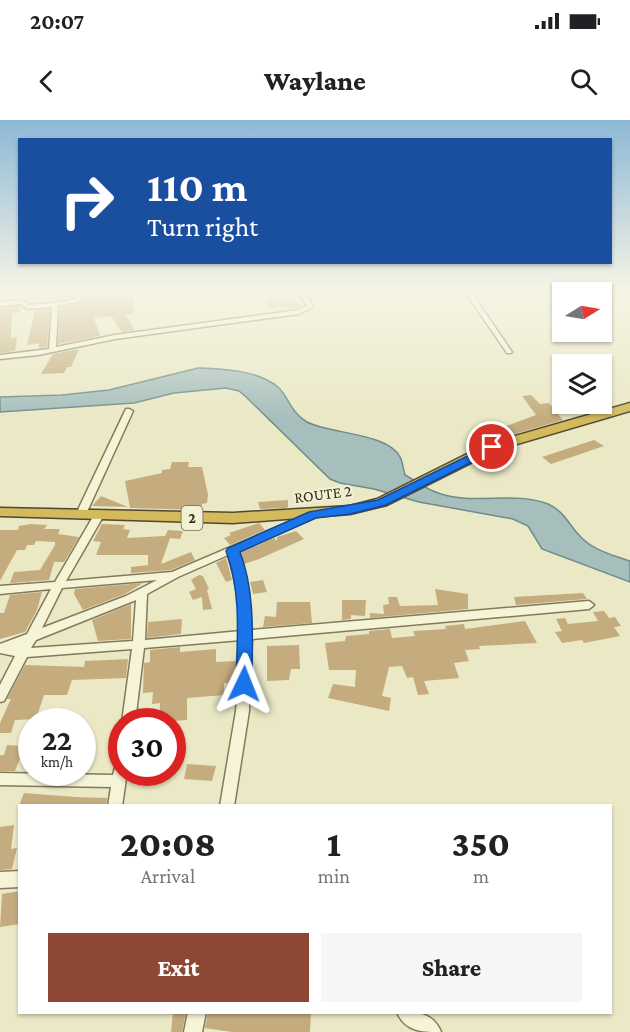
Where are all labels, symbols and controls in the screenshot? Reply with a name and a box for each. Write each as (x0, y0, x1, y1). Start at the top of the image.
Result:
text: 20:07 (30, 9, 84, 34)
icon: back (30, 65, 63, 98)
icon: search (567, 65, 600, 98)
text: Waylane (264, 66, 366, 96)
icon: right (48, 162, 126, 240)
text: 110 m (147, 163, 248, 210)
text: Turn right (147, 212, 258, 242)
north arrow (552, 282, 612, 342)
map controls (552, 282, 612, 414)
button: layers (552, 354, 612, 414)
pin (466, 421, 517, 472)
icon: arrive (475, 430, 508, 463)
street label: ROUTE 2 (293, 482, 353, 506)
road number: 2 (182, 506, 202, 530)
position arrow (212, 652, 276, 716)
speed limit sign: 30 (108, 708, 186, 786)
text: 22 (42, 723, 72, 756)
text: km/h (41, 754, 73, 770)
text: 20:08 (120, 824, 216, 864)
text: 1 (327, 824, 341, 864)
text: 350 (452, 824, 510, 864)
text: Arrival (141, 865, 195, 887)
text: min (318, 865, 350, 887)
text: m (473, 865, 489, 887)
button: Exit (48, 933, 309, 1002)
button: Share (321, 933, 582, 1002)

